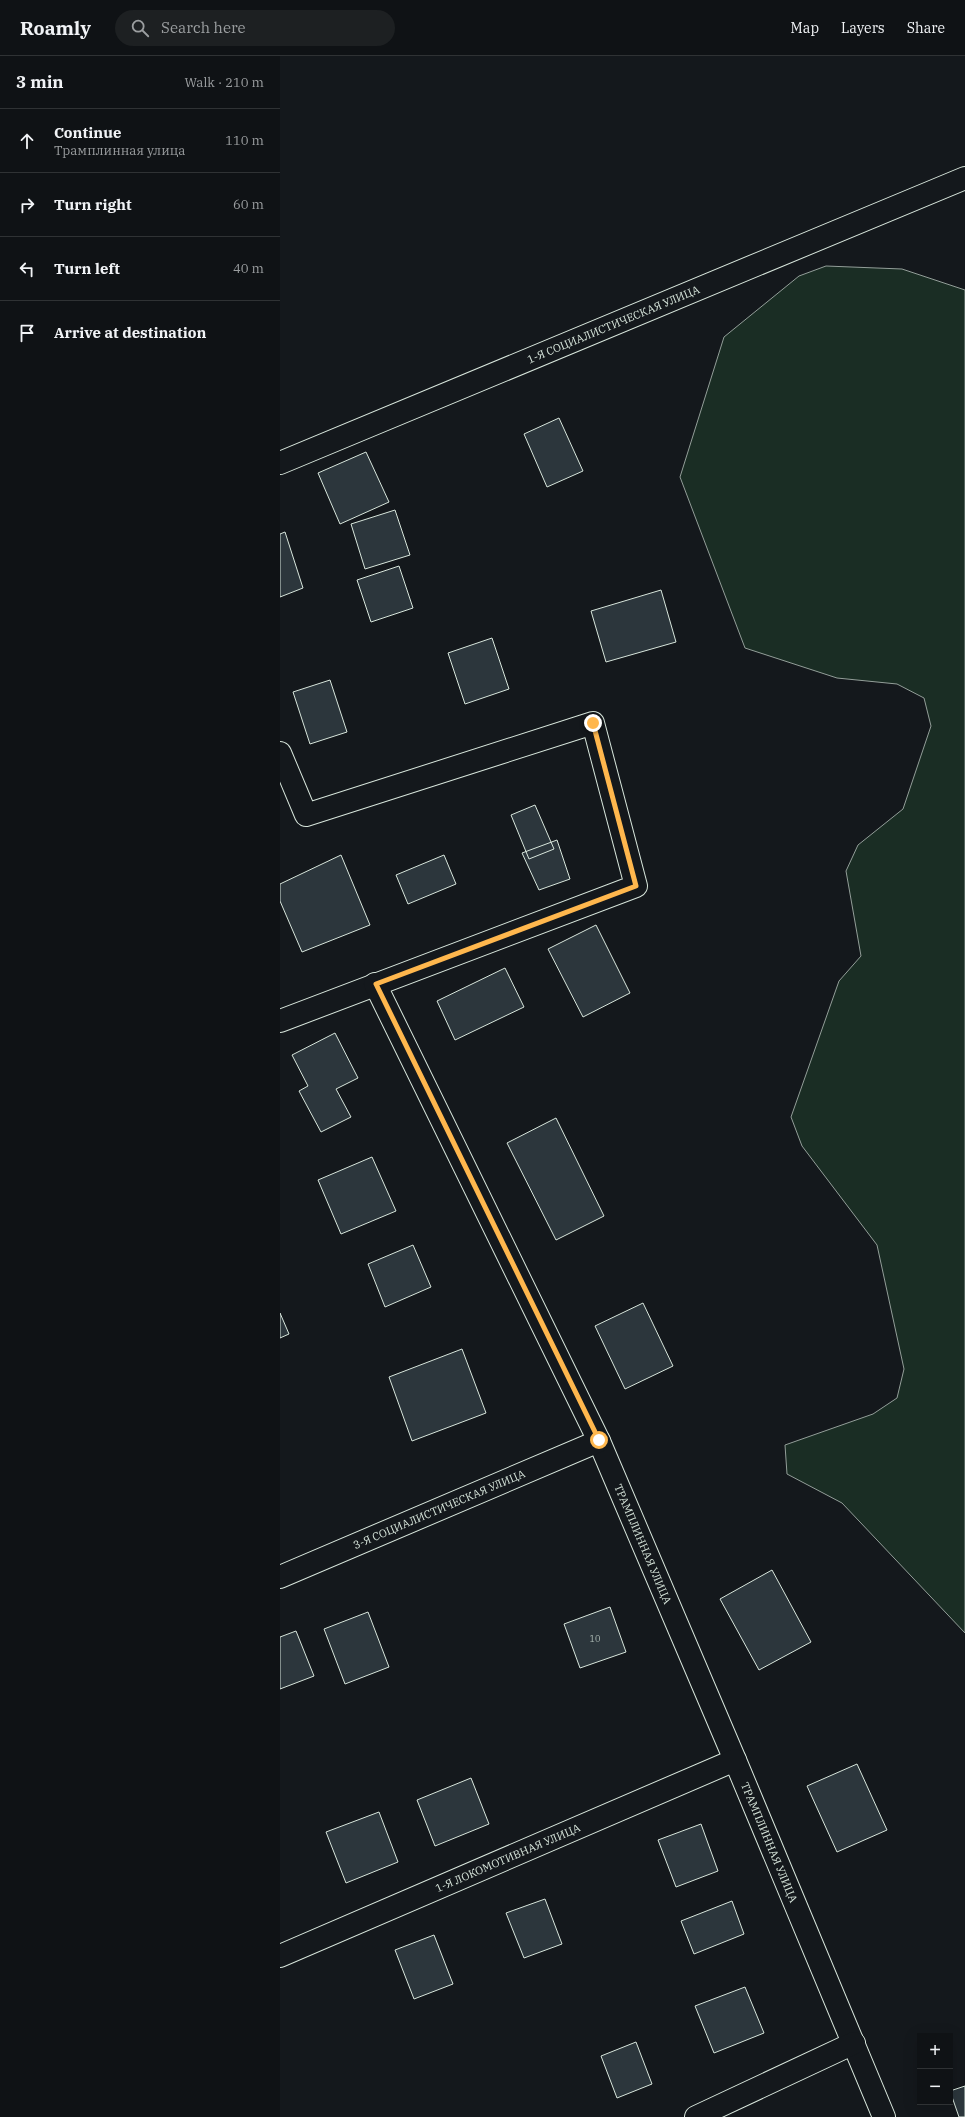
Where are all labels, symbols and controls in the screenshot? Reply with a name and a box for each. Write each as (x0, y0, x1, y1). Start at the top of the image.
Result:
search box (115, 10, 395, 46)
text: Roamly (20, 16, 91, 40)
icon: search (129, 17, 151, 39)
text: Search here (161, 18, 246, 37)
text: Map (791, 19, 819, 37)
text: Layers (841, 19, 885, 37)
text: Share (907, 19, 945, 37)
text: 3 min (16, 71, 64, 93)
text: Walk · 210 m (185, 74, 264, 91)
text: Continue (54, 123, 121, 142)
icon: ahead (16, 130, 38, 152)
text: 110 m (225, 132, 264, 149)
text: Трамплинная улица (54, 142, 185, 159)
icon: right (16, 194, 38, 216)
text: Turn right (54, 195, 132, 214)
text: 60 m (233, 196, 264, 213)
icon: left (16, 258, 38, 280)
text: Turn left (54, 259, 120, 278)
text: 40 m (233, 260, 264, 277)
street label: 1-Я СОЦИАЛИСТИЧЕСКАЯ УЛИЦА (525, 282, 702, 366)
icon: arrive (16, 322, 38, 344)
text: Arrive at destination (54, 323, 206, 342)
route end (584, 714, 602, 732)
route start (590, 1431, 608, 1449)
street label: 3-Я СОЦИАЛИСТИЧЕСКАЯ УЛИЦА (351, 1466, 528, 1552)
street label: ТРАМПЛИННАЯ УЛИЦА (611, 1482, 675, 1607)
house number: 10 (590, 1633, 600, 1644)
street label: ТРАМПЛИННАЯ УЛИЦА (738, 1780, 801, 1905)
street label: 1-Я ЛОКОМОТИВНАЯ УЛИЦА (433, 1820, 583, 1895)
map controls (917, 2033, 953, 2105)
button: + (917, 2033, 953, 2069)
button: − (917, 2069, 953, 2105)

